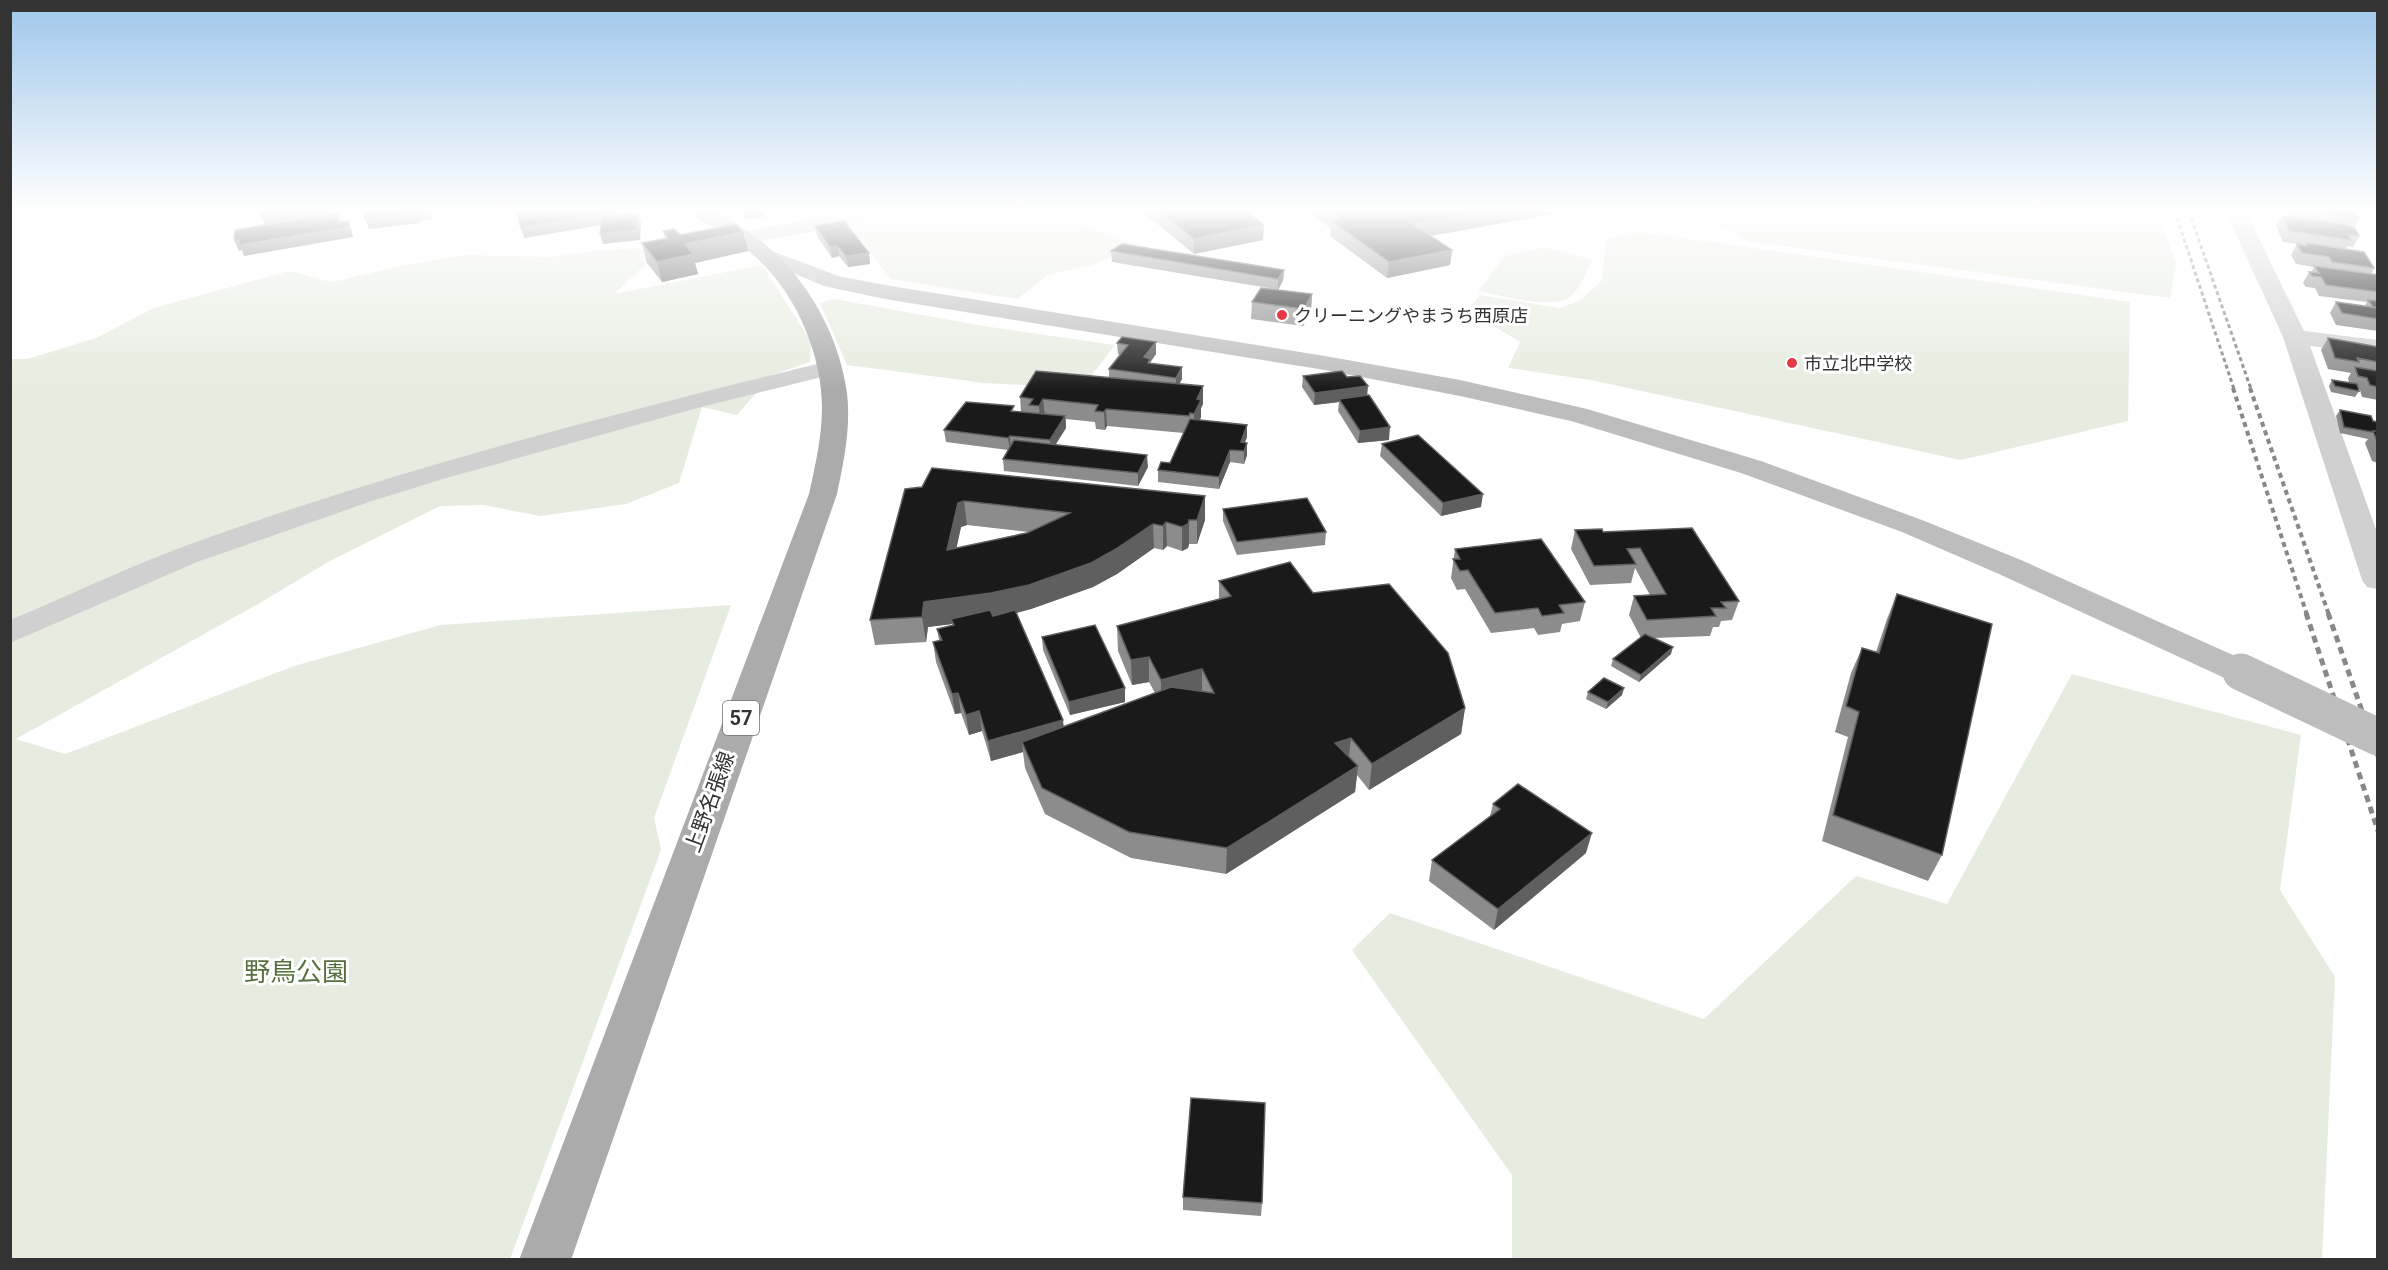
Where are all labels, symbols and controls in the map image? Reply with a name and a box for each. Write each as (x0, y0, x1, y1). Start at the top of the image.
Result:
place label: クリーニングやまうち西原店 (1294, 305, 1528, 326)
marker: クリーニングやまうち西原店 (1275, 308, 1289, 322)
place label: 市立北中学校 (1804, 353, 1912, 374)
marker: 市立北中学校 (1785, 356, 1799, 370)
road number: 57 (723, 701, 759, 735)
street label: 上野名張線 (681, 749, 739, 855)
park label: 野鳥公園 (244, 957, 348, 987)

